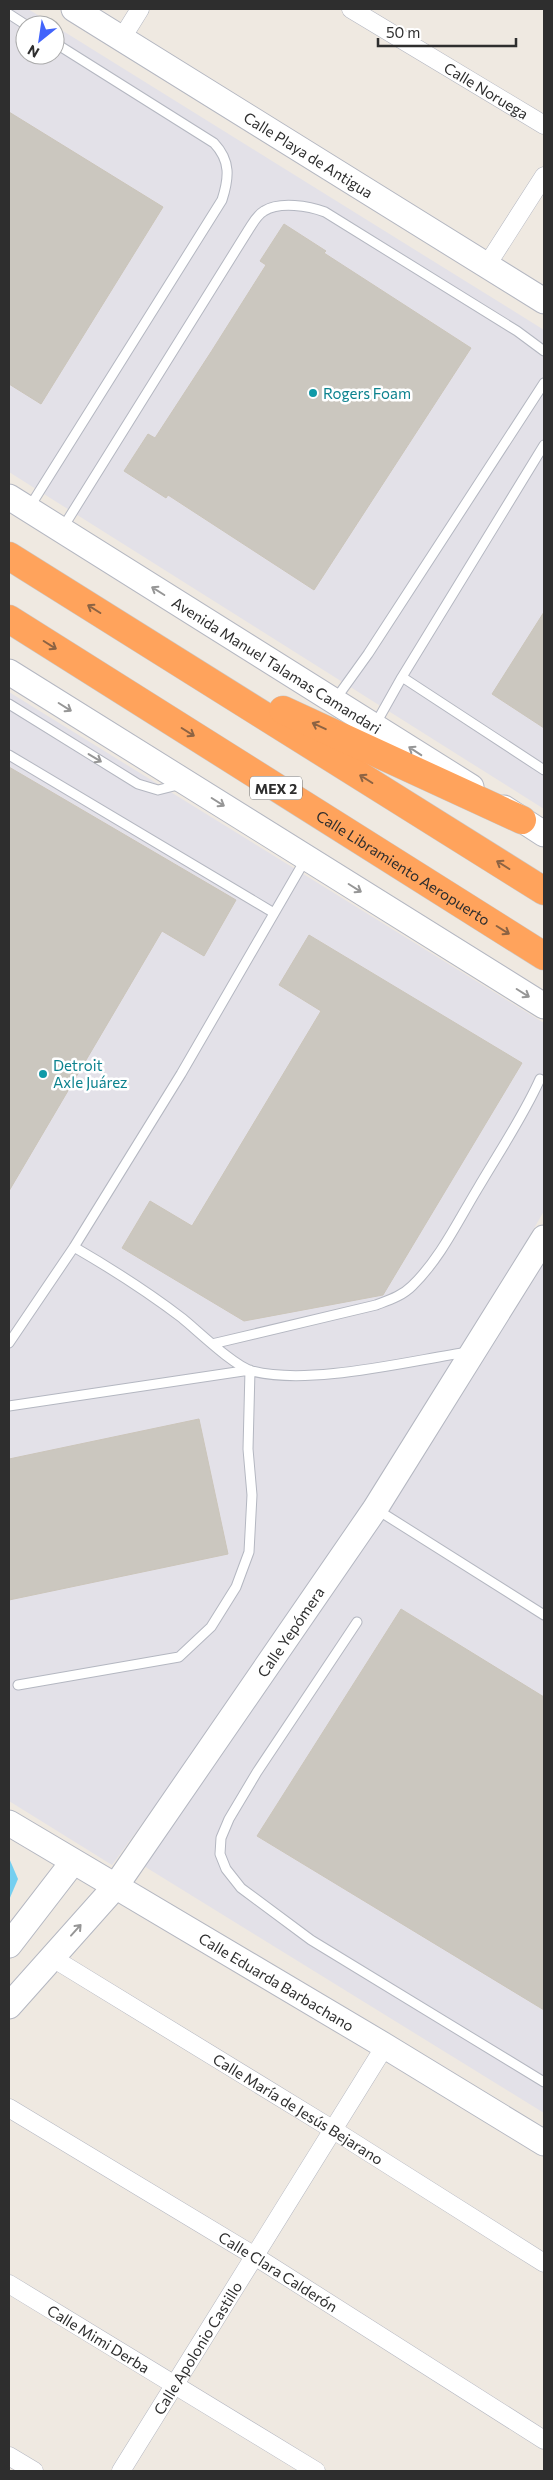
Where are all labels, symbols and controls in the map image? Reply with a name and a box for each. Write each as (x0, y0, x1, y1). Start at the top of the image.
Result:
north arrow (15, 15, 65, 65)
scale bar (378, 15, 516, 47)
text: 50 m (386, 23, 420, 41)
text: N (24, 42, 42, 62)
street label: Calle Noruega (441, 58, 532, 123)
street label: Calle Playa de Antigua (241, 108, 376, 202)
place label: Rogers Foam (323, 384, 411, 402)
marker: Rogers Foam (307, 387, 319, 399)
one-way arrow (152, 585, 166, 595)
street label: Avenida Manuel Talamas Camandari (169, 593, 384, 737)
one-way arrow (88, 603, 102, 613)
one-way arrow (43, 640, 57, 651)
one-way arrow (58, 701, 72, 712)
one-way arrow (312, 721, 327, 731)
one-way arrow (180, 727, 194, 737)
one-way arrow (408, 745, 422, 756)
one-way arrow (87, 753, 101, 763)
one-way arrow (359, 773, 373, 783)
road number: MEX 2 (250, 776, 302, 800)
one-way arrow (210, 797, 224, 807)
street label: Calle Libramiento Aeropuerto (313, 806, 493, 929)
one-way arrow (496, 860, 510, 871)
one-way arrow (348, 884, 362, 894)
one-way arrow (496, 925, 510, 936)
one-way arrow (516, 988, 530, 998)
place label: Detroit Axle Juárez (53, 1056, 128, 1091)
marker: Detroit Axle Juárez (37, 1068, 49, 1080)
street label: Calle Yepómera (253, 1583, 328, 1680)
one-way arrow (70, 1923, 82, 1936)
street label: Calle Eduarda Barbachano (196, 1929, 357, 2035)
street label: Calle María de Jesús Bejarano (210, 2049, 387, 2168)
street label: Calle Clara Calderón (216, 2228, 341, 2316)
street label: Calle Apolonio Castillo (149, 2278, 246, 2418)
street label: Calle Mimi Derba (44, 2301, 153, 2377)

